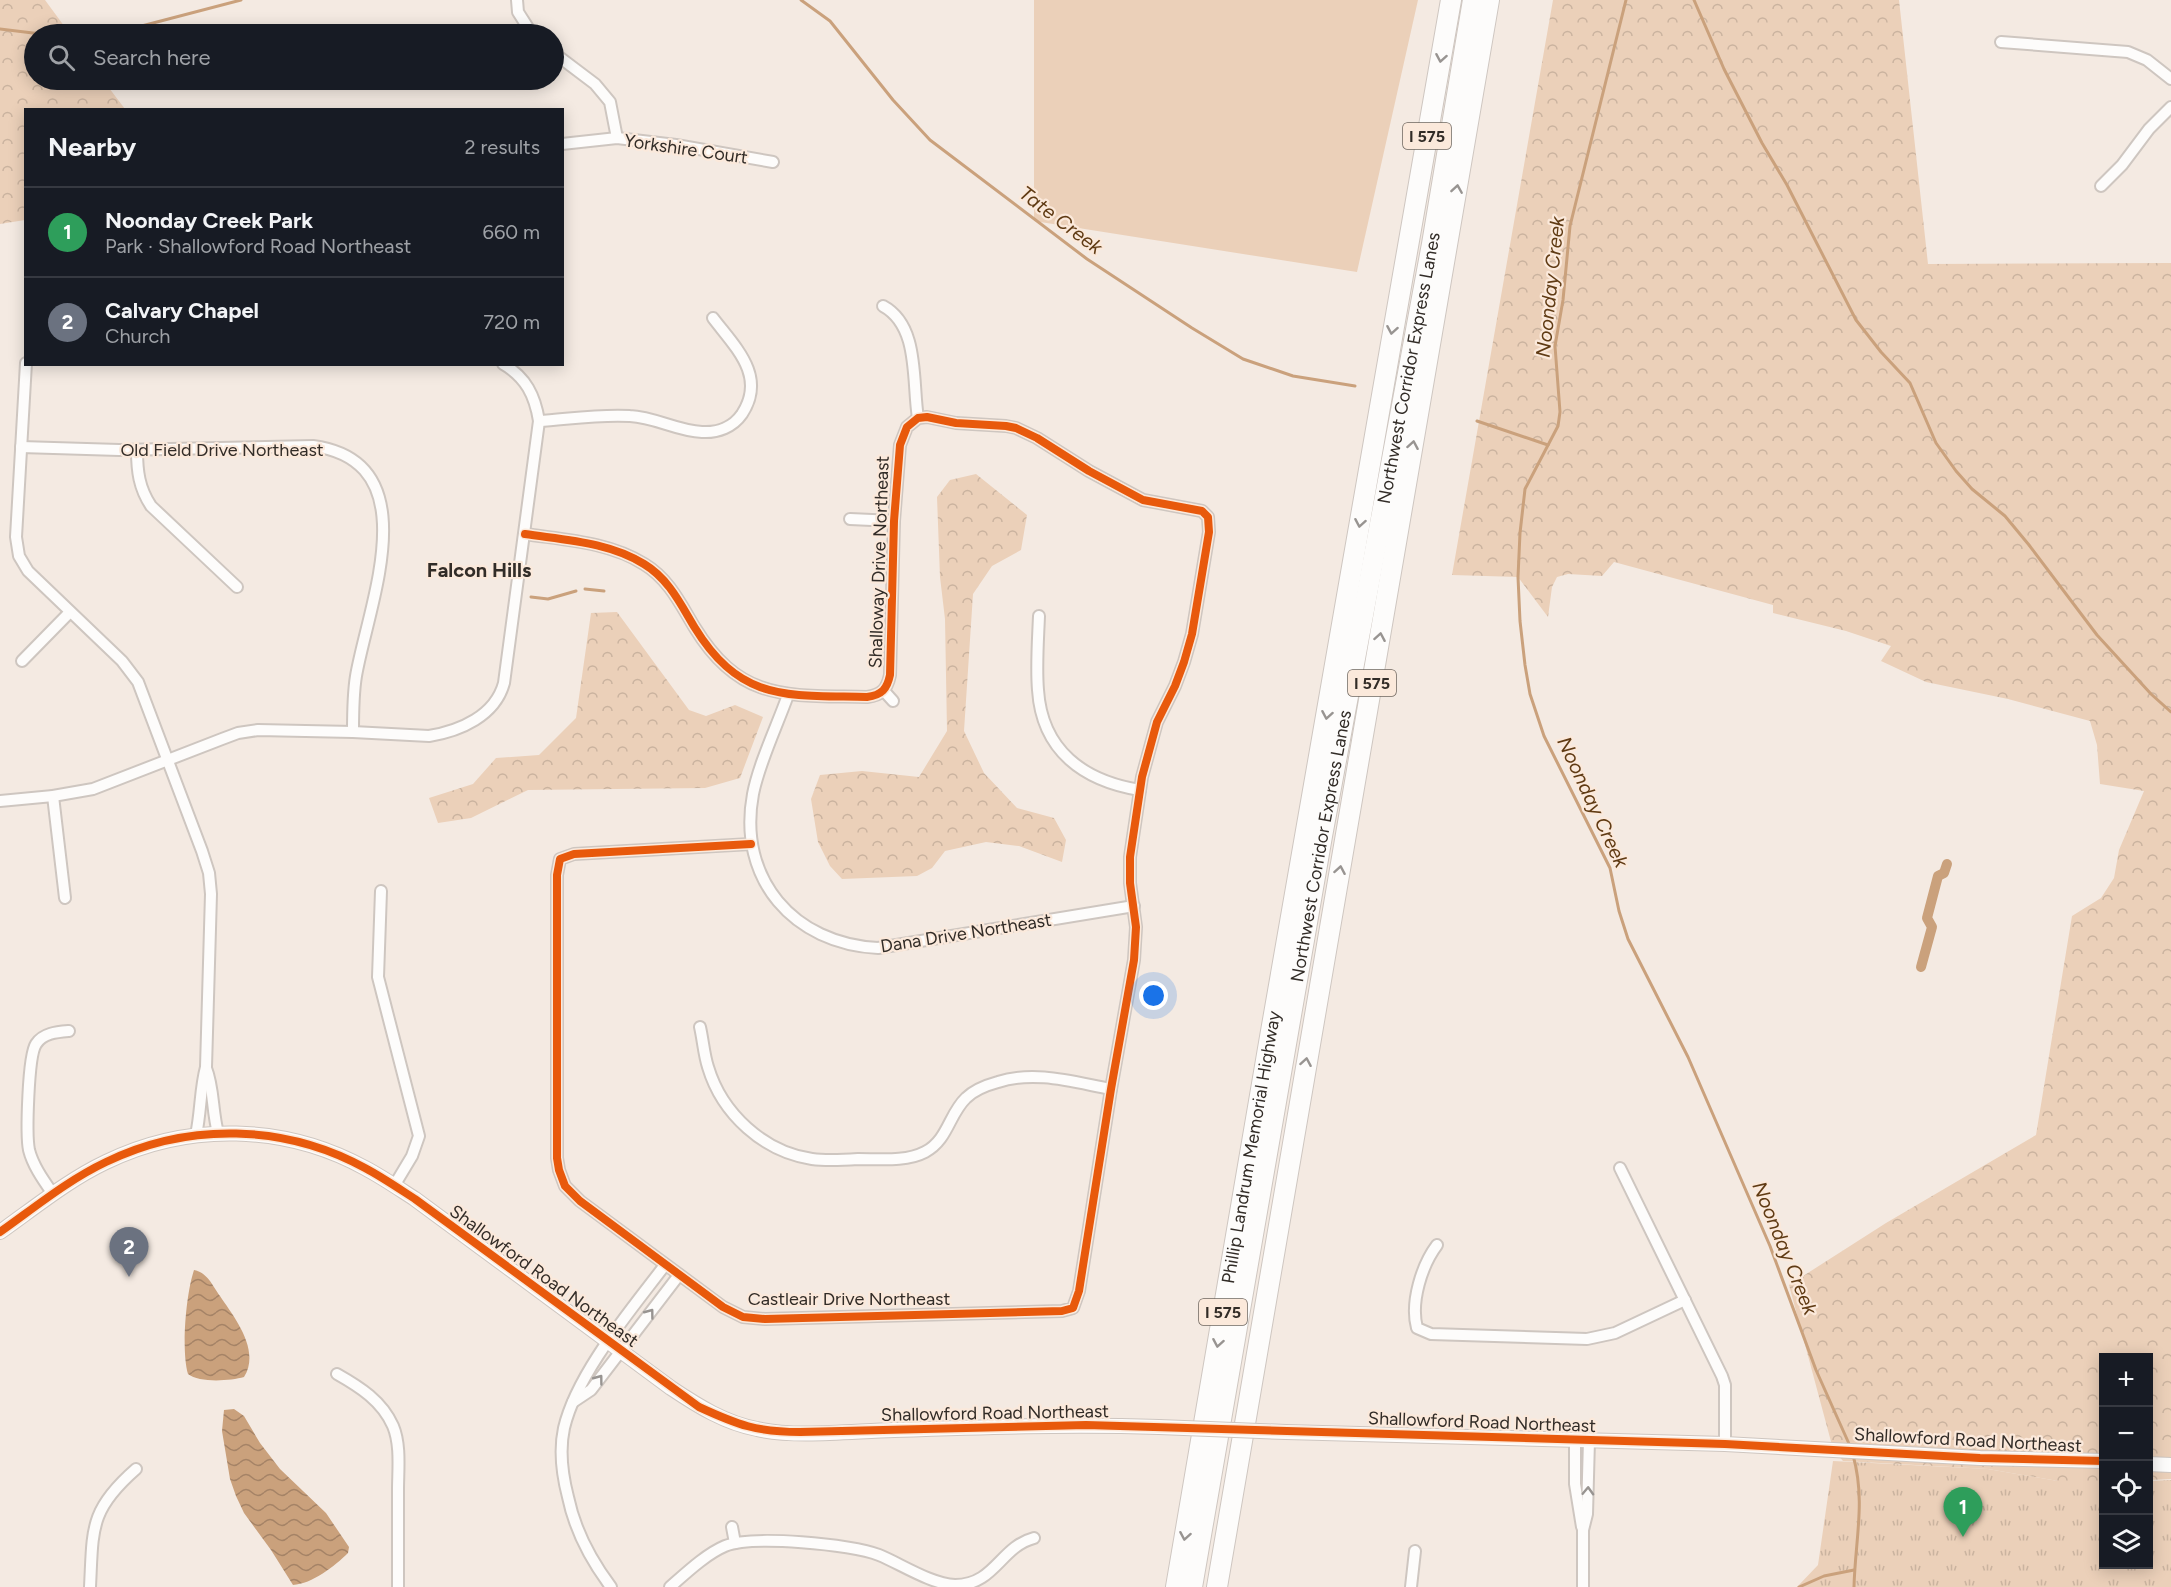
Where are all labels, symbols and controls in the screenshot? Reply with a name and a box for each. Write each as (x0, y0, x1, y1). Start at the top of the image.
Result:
search box (24, 24, 564, 90)
icon: search (45, 41, 78, 74)
text: Search here (93, 44, 211, 71)
one-way arrow (1435, 53, 1447, 62)
road number: I 575 (1403, 123, 1451, 149)
street label: Yorkshire Court (623, 129, 749, 169)
text: Nearby (48, 131, 136, 163)
text: 2 results (464, 135, 540, 159)
water label: Tate Creek (1015, 181, 1108, 260)
one-way arrow (1450, 184, 1462, 193)
text: Noonday Creek Park (105, 207, 313, 234)
water label: Noonday Creek (1531, 214, 1569, 359)
text: 1 (63, 220, 72, 244)
text: 660 m (483, 220, 540, 244)
street label: Northwest Corridor Express Lanes (1373, 231, 1445, 506)
text: Park · Shallowford Road Northeast (105, 234, 411, 258)
text: Calvary Chapel (105, 297, 259, 324)
text: 2 (62, 310, 73, 334)
text: 720 m (483, 310, 540, 334)
text: Church (105, 324, 170, 348)
one-way arrow (1387, 326, 1399, 335)
street label: Old Field Drive Northeast (120, 439, 324, 461)
one-way arrow (1406, 440, 1419, 450)
street label: Shalloway Drive Northeast (864, 455, 894, 669)
one-way arrow (1354, 518, 1366, 527)
district label: Falcon Hills (427, 558, 531, 582)
one-way arrow (1374, 632, 1386, 641)
road number: I 575 (1348, 670, 1396, 696)
street label: Northwest Corridor Express Lanes (1286, 708, 1356, 984)
one-way arrow (1321, 710, 1333, 719)
water label: Noonday Creek (1552, 733, 1634, 872)
one-way arrow (1333, 866, 1346, 876)
street label: Dana Drive Northeast (879, 909, 1053, 957)
your location (1139, 981, 1168, 1010)
street label: Phillip Landrum Memorial Highway (1217, 1009, 1285, 1285)
one-way arrow (1300, 1058, 1312, 1067)
water label: Noonday Creek (1747, 1178, 1823, 1319)
street label: Shallowford Road Northeast (445, 1200, 643, 1352)
pin: 2 (110, 1228, 148, 1277)
street label: Castleair Drive Northeast (748, 1288, 950, 1310)
road number: I 575 (1199, 1299, 1247, 1325)
one-way arrow (643, 1308, 654, 1319)
one-way arrow (1212, 1338, 1225, 1348)
map controls (2099, 1353, 2153, 1569)
button: + (2099, 1353, 2153, 1407)
one-way arrow (592, 1374, 603, 1385)
street label: Shallowford Road Northeast (881, 1400, 1109, 1426)
street label: Shallowford Road Northeast (1368, 1407, 1597, 1437)
button: − (2099, 1407, 2153, 1461)
street label: Shallowford Road Northeast (1854, 1423, 2083, 1457)
button: locate (2099, 1461, 2153, 1515)
one-way arrow (1581, 1487, 1594, 1496)
pin: 1 (1944, 1488, 1982, 1537)
button: layers (2099, 1515, 2153, 1569)
one-way arrow (1179, 1530, 1192, 1540)

